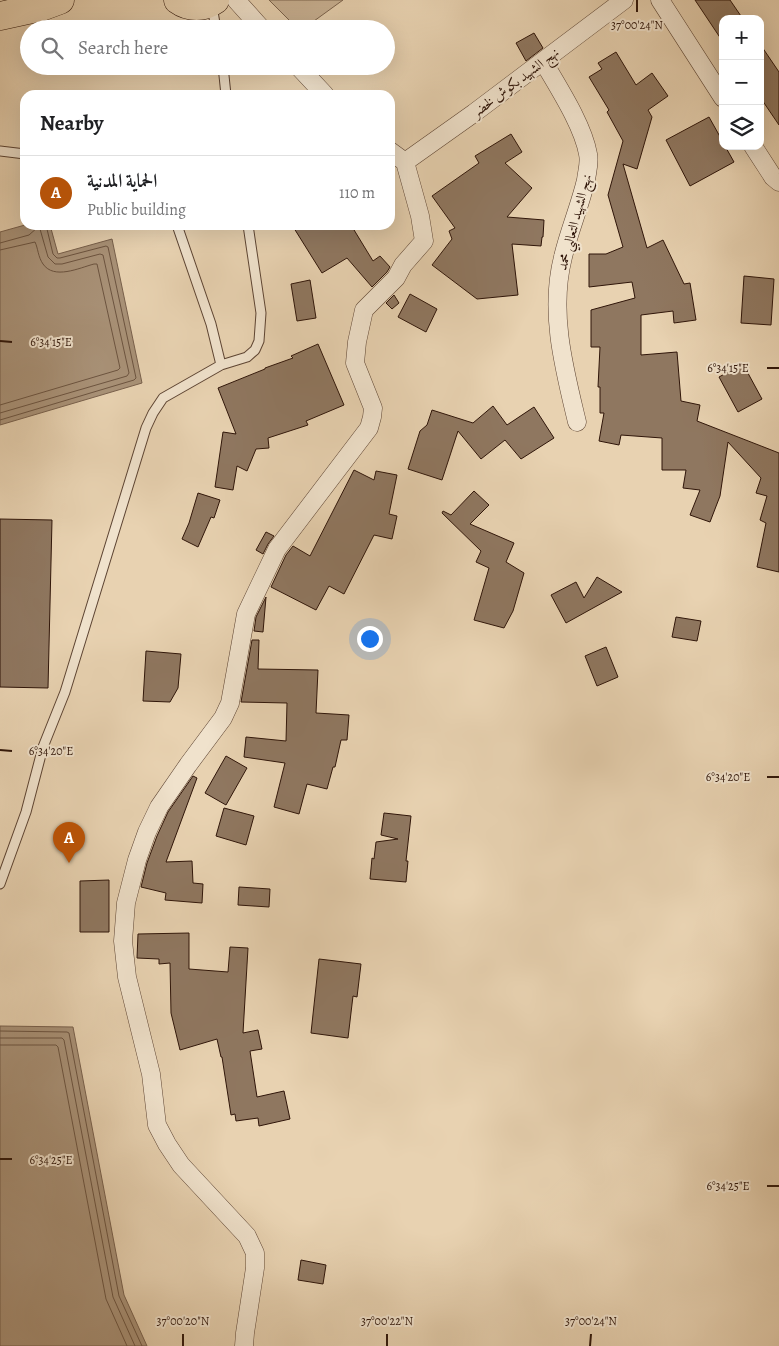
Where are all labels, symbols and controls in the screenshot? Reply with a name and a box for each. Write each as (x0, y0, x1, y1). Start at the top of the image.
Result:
map controls (719, 15, 764, 150)
button: + (719, 15, 764, 60)
text: 37°00'24"N (611, 17, 663, 33)
search box (20, 20, 395, 75)
icon: search (38, 34, 66, 62)
text: Search here (78, 35, 168, 61)
street label: نهج الشهيد بكوش لخضر (466, 43, 565, 125)
button: − (719, 60, 764, 105)
button: layers (719, 105, 764, 150)
text: Nearby (40, 109, 103, 137)
text: الحماية المدنية (87, 168, 157, 194)
street label: نهج الشهيد التعالبي محمد (553, 172, 599, 273)
text: A (51, 182, 61, 204)
text: 110 m (339, 182, 375, 204)
text: Public building (87, 199, 186, 221)
text: 6°34'15"E (30, 334, 72, 350)
text: 6°34'15"E (707, 360, 749, 376)
your location (357, 626, 383, 652)
text: 6°34'20"E (29, 743, 73, 759)
text: 6°34'20"E (706, 769, 750, 785)
pin: A (53, 822, 85, 863)
text: 6°34'25"E (29, 1152, 73, 1168)
text: 6°34'25"E (706, 1178, 750, 1194)
text: 37°00'20"N (157, 1313, 210, 1329)
text: 37°00'22"N (361, 1313, 413, 1329)
text: 37°00'24"N (565, 1313, 617, 1329)

